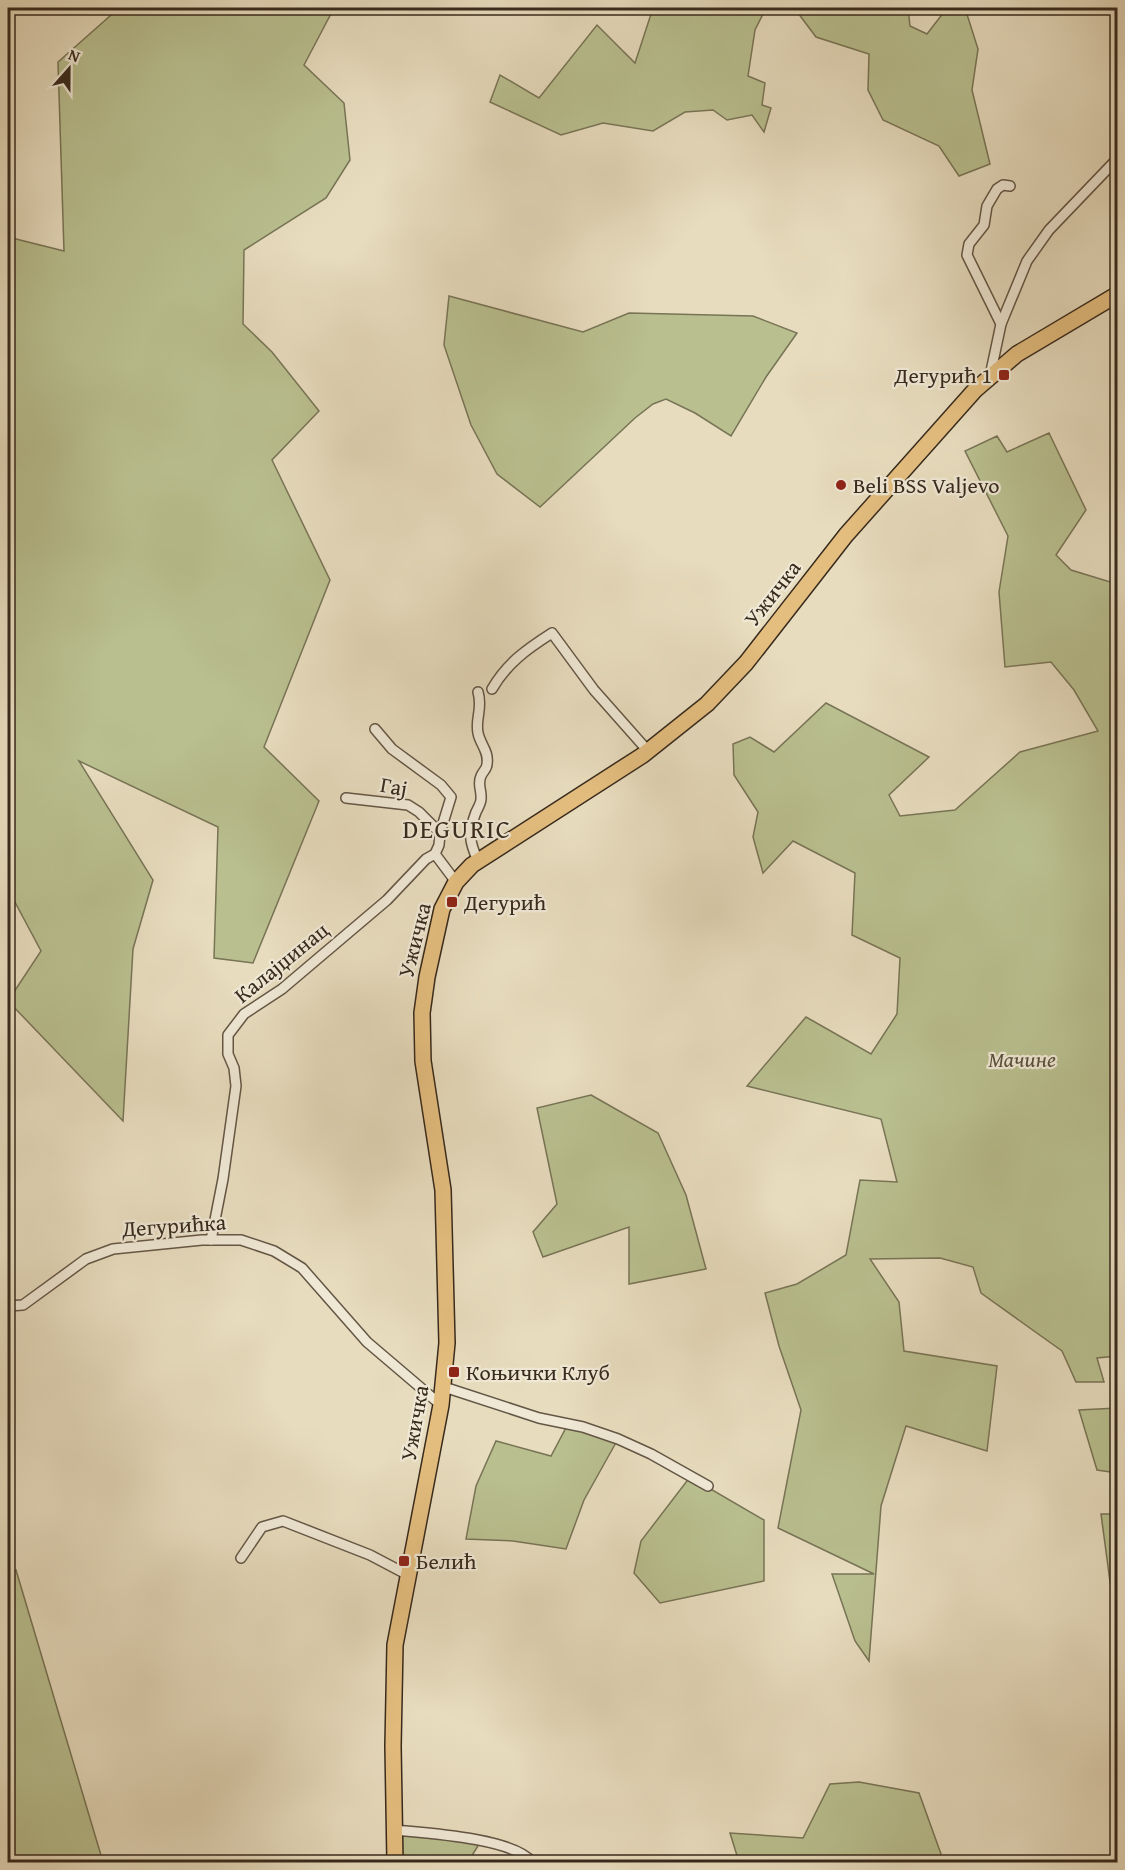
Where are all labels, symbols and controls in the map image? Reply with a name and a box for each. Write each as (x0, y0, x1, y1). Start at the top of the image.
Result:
north arrow (39, 39, 99, 99)
text: N (65, 42, 84, 68)
place label: Дегурић 1 (893, 359, 992, 391)
marker: Дегурић 1 (997, 368, 1011, 382)
place label: Beli BSS Valjevo (853, 469, 999, 501)
marker: Beli BSS Valjevo (834, 478, 848, 492)
street label: Ужичка (736, 553, 808, 633)
street label: Гај (378, 768, 410, 804)
district label: DEGURIC (403, 809, 512, 848)
place label: Дегурић (463, 886, 547, 918)
marker: Дегурић (445, 895, 459, 909)
street label: Ужичка (389, 899, 439, 981)
street label: Калајџинац (227, 914, 336, 1010)
park label: Мачине (988, 1043, 1056, 1075)
street label: Дегурићка (120, 1205, 228, 1245)
place label: Коњички Клуб (466, 1356, 610, 1388)
marker: Коњички Клуб (447, 1365, 461, 1379)
street label: Ужичка (392, 1382, 436, 1463)
place label: Белић (416, 1545, 477, 1577)
marker: Белић (397, 1554, 411, 1568)

